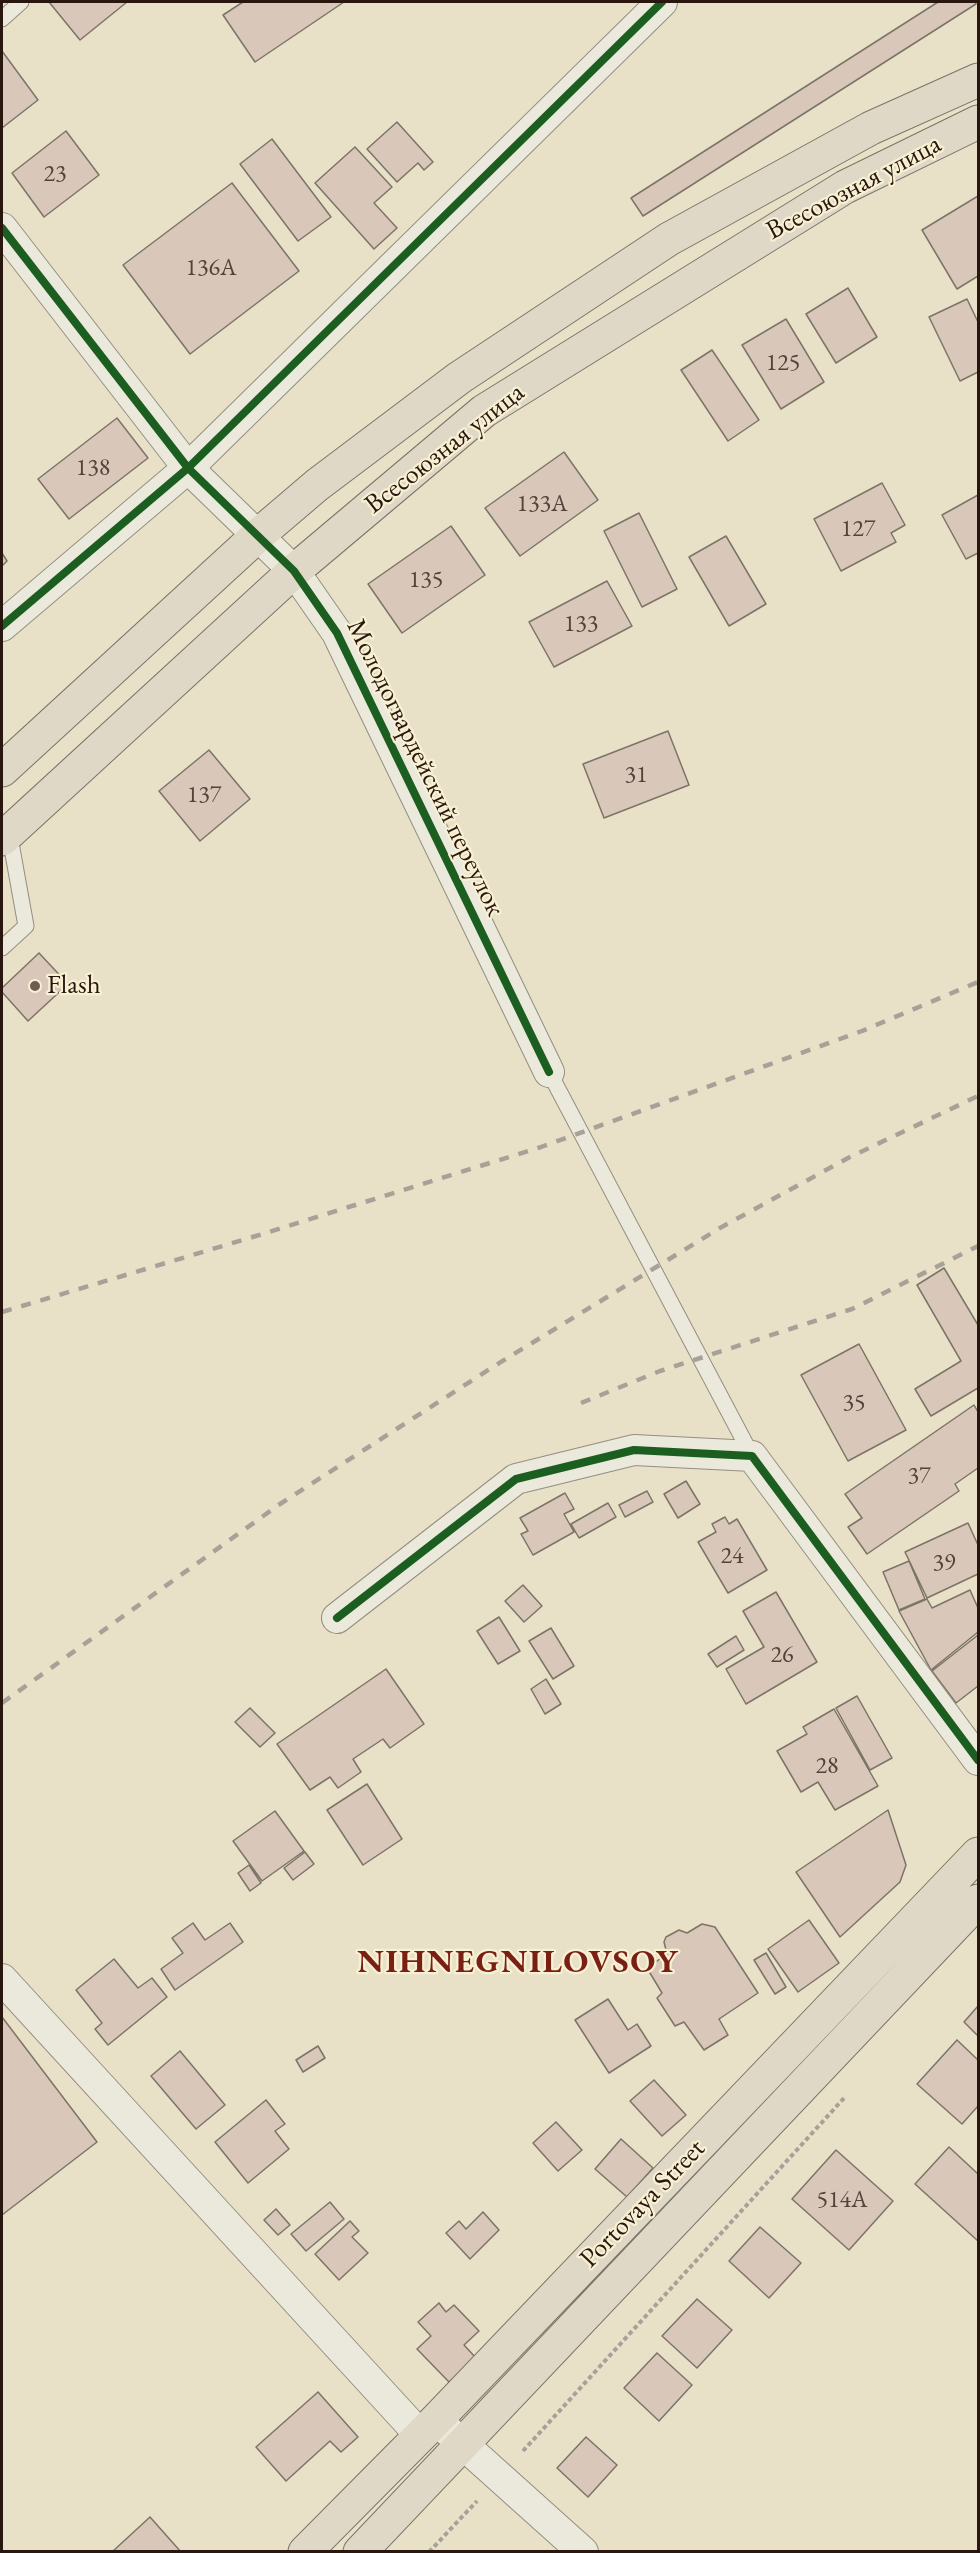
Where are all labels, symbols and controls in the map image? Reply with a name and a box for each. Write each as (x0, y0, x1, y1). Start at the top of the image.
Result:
street label: Всесоюзная улица (761, 128, 947, 248)
house number: 23 (43, 160, 67, 188)
house number: 136А (185, 254, 237, 282)
house number: 125 (766, 349, 800, 377)
street label: Всесоюзная улица (359, 377, 531, 521)
house number: 138 (76, 454, 110, 482)
house number: 133А (516, 490, 568, 518)
house number: 127 (841, 515, 875, 543)
house number: 135 (409, 566, 443, 594)
house number: 133 (564, 610, 598, 638)
street label: Молодогвардейский переулок (339, 614, 511, 922)
house number: 31 (624, 761, 648, 789)
house number: 137 (187, 781, 221, 809)
place label: Flash (47, 970, 101, 1002)
marker: Flash (28, 979, 42, 993)
house number: 35 (842, 1389, 866, 1417)
house number: 37 (907, 1462, 931, 1490)
house number: 24 (720, 1542, 744, 1570)
house number: 39 (932, 1549, 956, 1577)
house number: 26 (770, 1641, 794, 1669)
house number: 28 (815, 1752, 839, 1780)
district label: NIHNEGNILOVSOY (357, 1943, 679, 1983)
street label: Portovaya Street (574, 2133, 712, 2275)
house number: 514А (816, 2186, 868, 2214)

